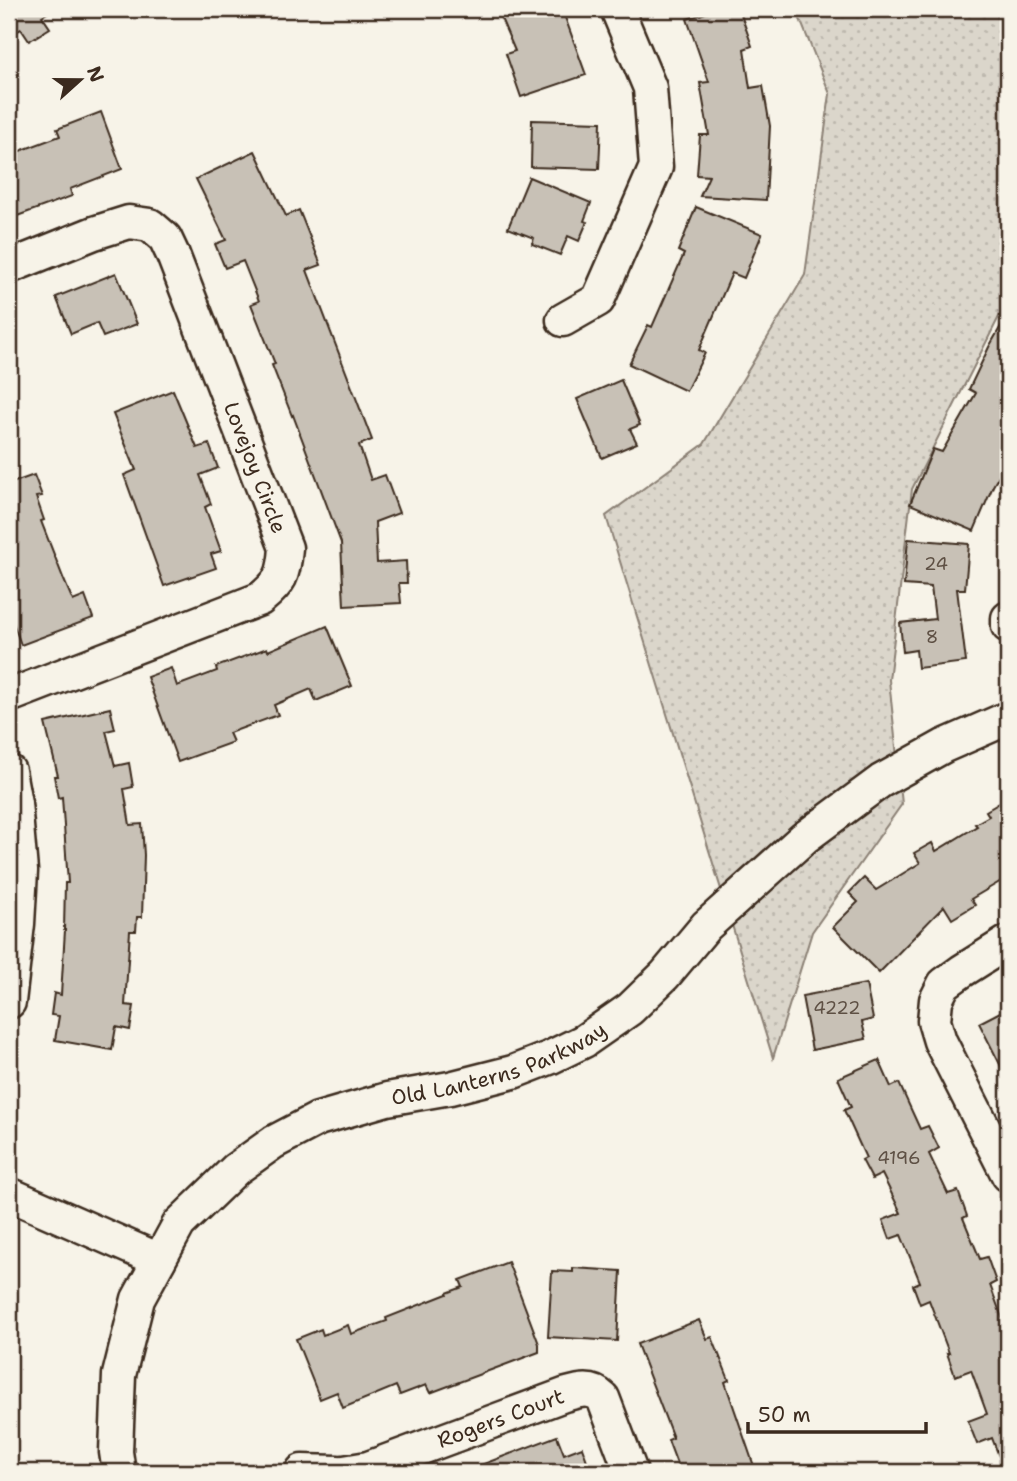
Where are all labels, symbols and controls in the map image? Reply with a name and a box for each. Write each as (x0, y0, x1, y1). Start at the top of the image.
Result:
north arrow (46, 46, 116, 116)
text: N (81, 63, 110, 86)
street label: Lovejoy Circle (217, 398, 293, 537)
house number: 24 (924, 552, 948, 576)
house number: 8 (926, 625, 938, 649)
house number: 4222 (813, 996, 861, 1020)
street label: Old Lanterns Parkway (389, 1016, 612, 1112)
house number: 4196 (877, 1146, 921, 1170)
street label: Rogers Court (433, 1382, 568, 1455)
scale bar (748, 1390, 926, 1434)
text: 50 m (758, 1401, 811, 1429)

